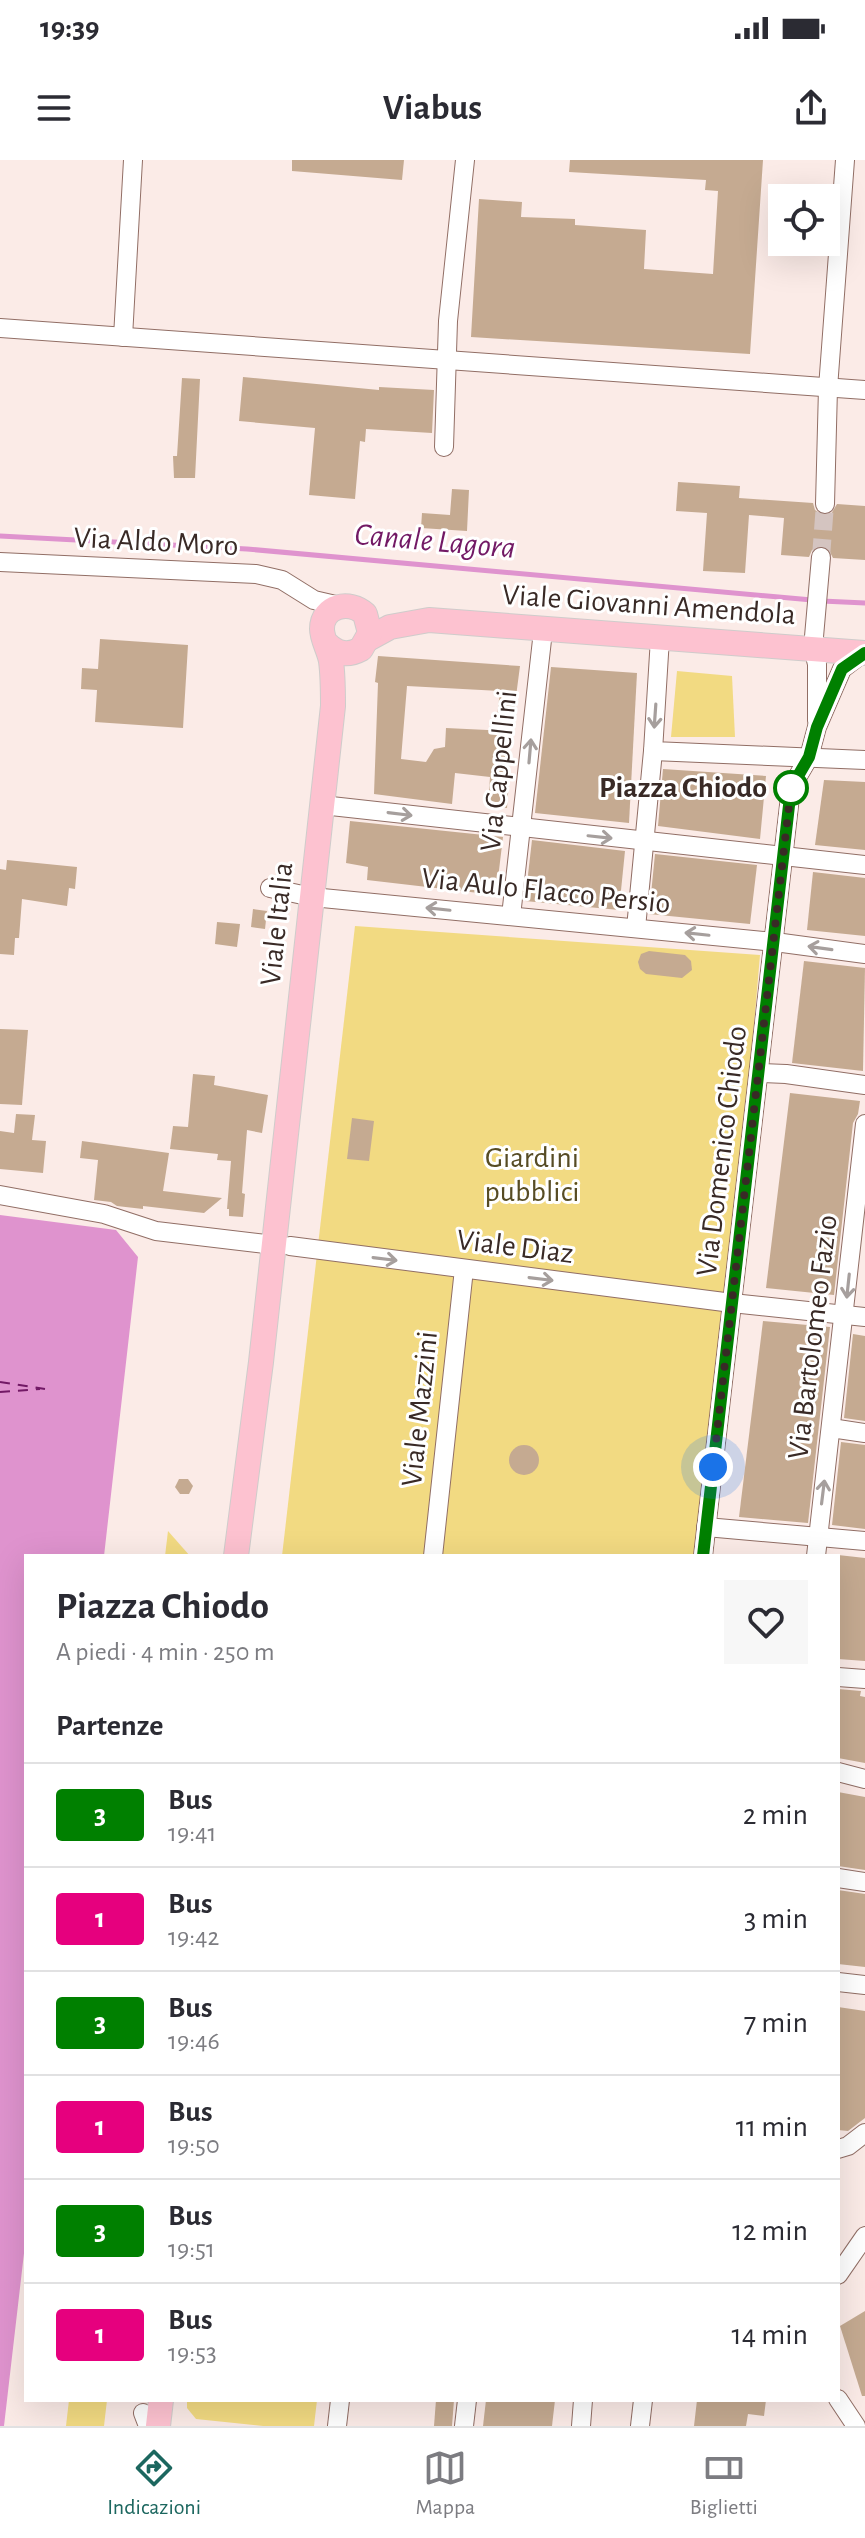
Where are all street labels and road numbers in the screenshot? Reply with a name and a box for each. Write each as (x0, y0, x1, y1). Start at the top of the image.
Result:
street label: Via Aldo Moro (73, 523, 239, 561)
street label: Viale Giovanni Amendola (501, 580, 797, 630)
street label: Via Cappellini (476, 689, 522, 853)
street label: Viale Italia (256, 861, 298, 987)
street label: Via Aulo Flacco Persio (420, 863, 672, 919)
street label: Via Domenico Chiodo (692, 1024, 752, 1278)
street label: Via Bartolomeo Fazio (783, 1213, 843, 1461)
street label: Viale Diaz (455, 1225, 575, 1269)
street label: Viale Mazzini (397, 1330, 443, 1488)

